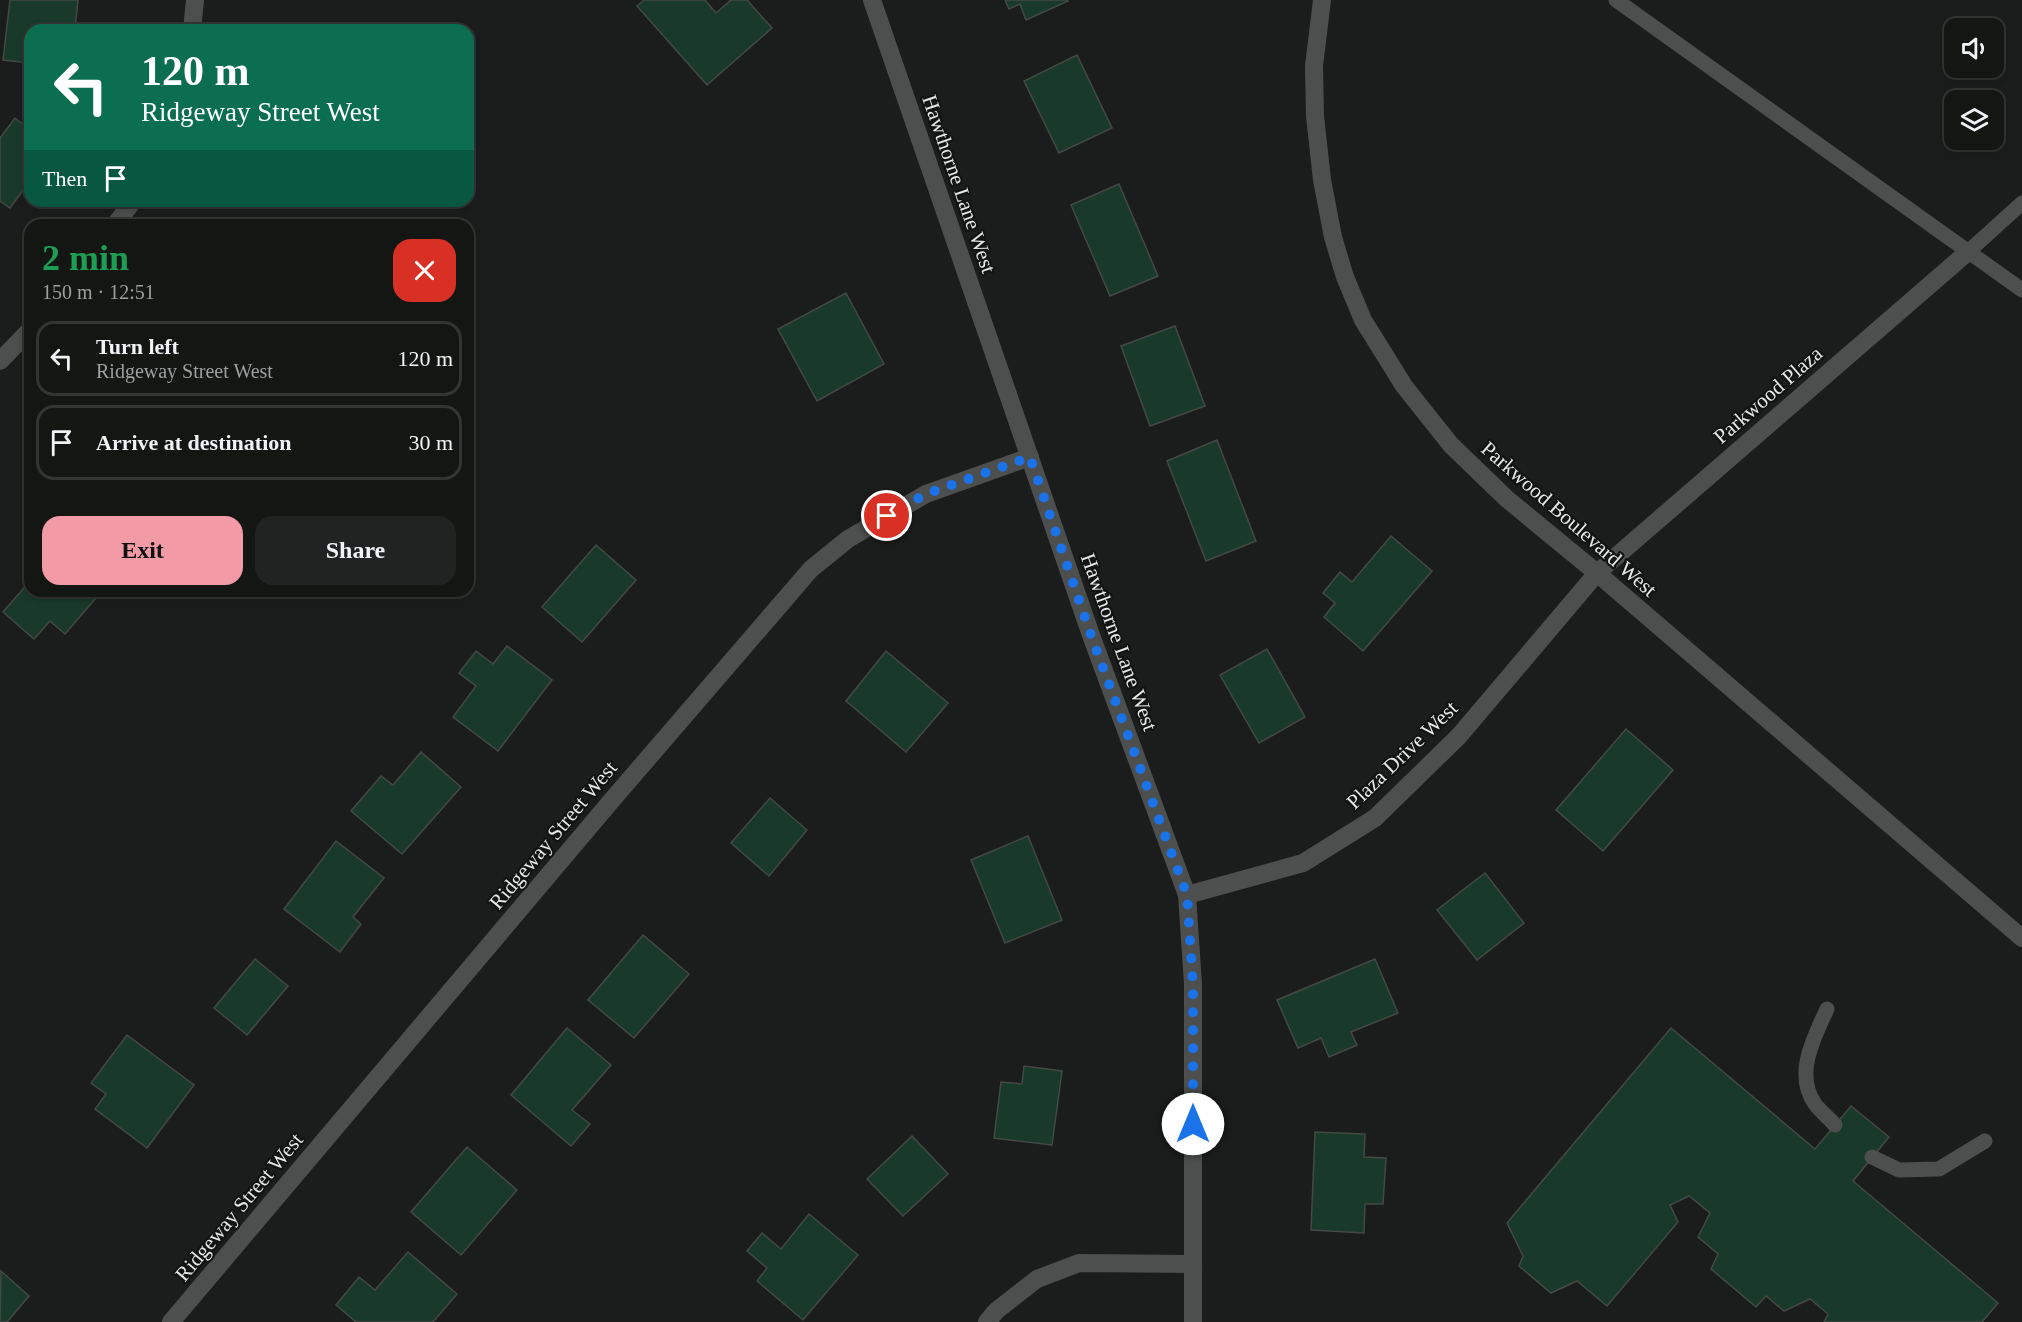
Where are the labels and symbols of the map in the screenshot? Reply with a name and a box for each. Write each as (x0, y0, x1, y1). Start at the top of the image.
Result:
street label: Hawthorne Lane West (917, 92, 1001, 276)
street label: Parkwood Plaza (1709, 341, 1828, 449)
street label: Parkwood Boulevard West (1477, 436, 1662, 602)
pin (861, 490, 912, 541)
street label: Hawthorne Lane West (1076, 550, 1162, 734)
street label: Plaza Drive West (1342, 696, 1463, 814)
street label: Ridgeway Street West (484, 756, 622, 914)
position arrow (1161, 1092, 1225, 1156)
street label: Ridgeway Street West (170, 1128, 308, 1286)

